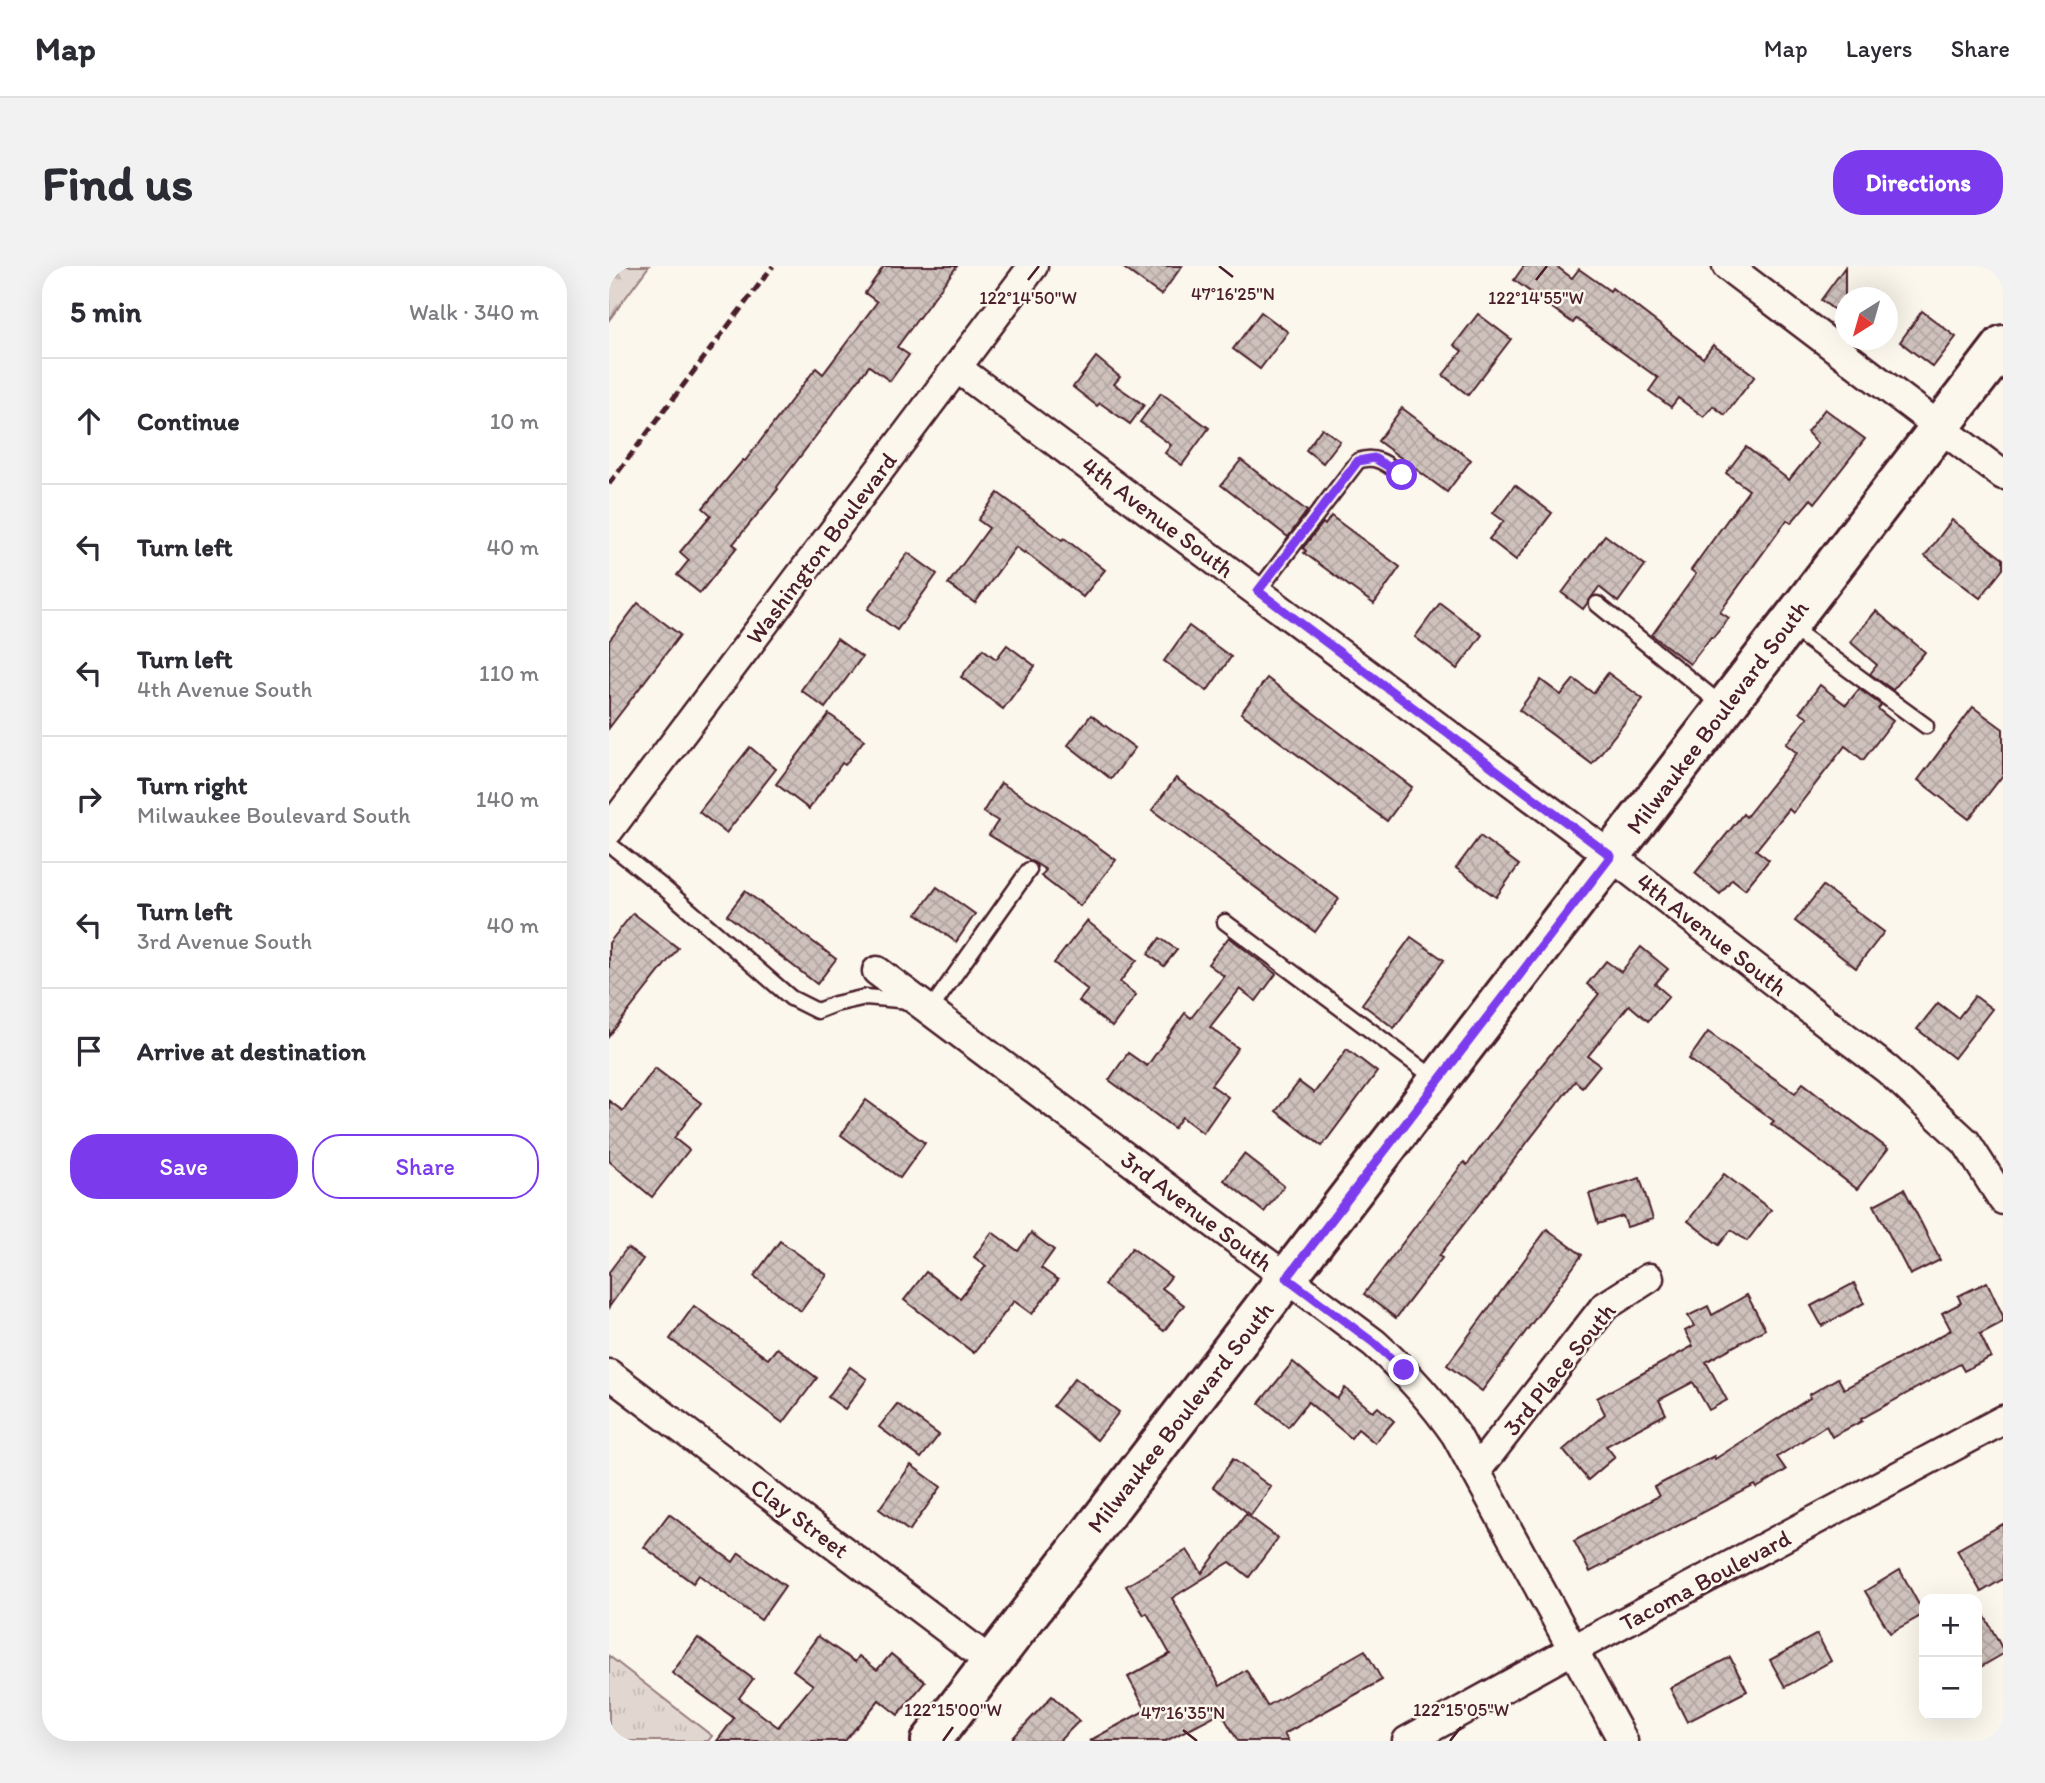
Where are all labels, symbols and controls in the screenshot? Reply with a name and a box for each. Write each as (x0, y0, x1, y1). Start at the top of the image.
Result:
text: Map (35, 29, 96, 68)
text: Map (1764, 34, 1808, 63)
text: Layers (1846, 34, 1913, 63)
text: Share (1951, 34, 2010, 63)
button: Directions (1833, 150, 2003, 215)
text: Find us (42, 153, 193, 212)
text: 47°16'25"N (1191, 283, 1275, 305)
text: 122°14'50"W (979, 287, 1077, 309)
text: 122°14'55"W (1488, 287, 1584, 309)
north arrow (1835, 287, 1898, 350)
text: 5 min (70, 293, 141, 330)
text: Walk · 340 m (409, 298, 539, 326)
icon: ahead (70, 402, 108, 440)
text: Continue (137, 405, 240, 437)
text: 10 m (490, 407, 539, 435)
street label: Washington Boulevard (739, 446, 903, 650)
street label: 4th Avenue South (1076, 450, 1240, 584)
route start (1386, 459, 1417, 490)
icon: left (70, 528, 108, 566)
text: Turn left (137, 531, 233, 563)
text: 40 m (486, 533, 539, 561)
street label: Milwaukee Boulevard South (1620, 594, 1815, 840)
text: Turn left (137, 643, 233, 675)
icon: left (70, 654, 108, 692)
text: 110 m (479, 659, 539, 687)
text: 4th Avenue South (137, 675, 312, 703)
text: Turn right (137, 769, 248, 801)
icon: right (70, 780, 108, 818)
text: 140 m (476, 785, 539, 813)
text: Milwaukee Boulevard South (137, 801, 411, 829)
street label: 4th Avenue South (1631, 866, 1793, 1002)
text: Turn left (137, 895, 233, 927)
icon: left (70, 906, 108, 944)
text: 40 m (486, 911, 539, 939)
text: 3rd Avenue South (137, 927, 312, 955)
icon: arrive (70, 1032, 108, 1070)
text: Arrive at destination (137, 1035, 366, 1067)
button: Save (70, 1134, 298, 1199)
button: Share (312, 1134, 539, 1199)
street label: 3rd Avenue South (1115, 1144, 1279, 1278)
street label: Milwaukee Boulevard South (1081, 1295, 1279, 1538)
street label: 3rd Place South (1497, 1297, 1622, 1441)
route end (1388, 1354, 1419, 1385)
street label: Clay Street (745, 1472, 855, 1564)
street label: Tacoma Boulevard (1615, 1523, 1795, 1637)
map controls (1919, 1594, 1982, 1720)
button: + (1919, 1594, 1982, 1657)
button: − (1919, 1657, 1982, 1720)
text: 122°15'00"W (904, 1699, 1002, 1721)
text: 122°15'05"W (1413, 1699, 1509, 1721)
text: 47°16'35"N (1141, 1702, 1225, 1724)

